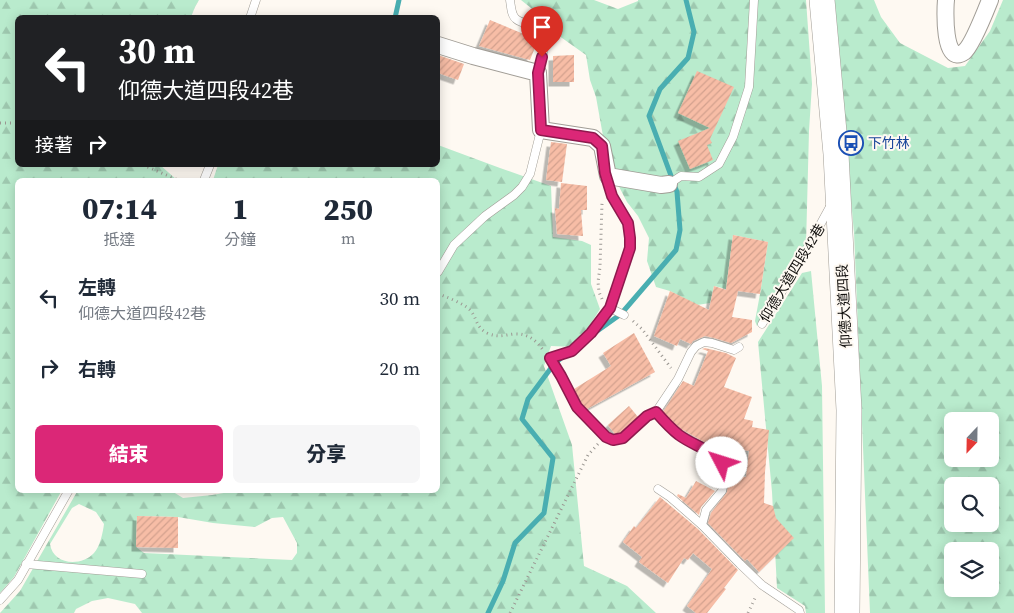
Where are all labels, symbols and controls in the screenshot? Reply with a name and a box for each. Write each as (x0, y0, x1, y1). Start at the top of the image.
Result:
pin (521, 6, 563, 57)
icon: arrive (528, 13, 556, 41)
text: 30 m (118, 27, 195, 75)
icon: left (35, 35, 100, 100)
text: 仰德大道四段42巷 (118, 75, 294, 105)
icon: right (83, 130, 111, 158)
bus stop icon: 下竹林 (838, 130, 864, 156)
text: 接著 (35, 132, 73, 158)
place label: 下竹林 (868, 133, 910, 153)
text: 07:14 (82, 188, 157, 229)
text: 1 (232, 188, 249, 229)
text: 250 (323, 189, 373, 230)
street label: 仰德大道四段42巷 (755, 220, 829, 326)
text: m (341, 227, 355, 249)
text: 抵達 (104, 228, 136, 250)
text: 分鐘 (224, 228, 256, 250)
street label: 仰德大道四段 (832, 264, 856, 348)
text: 左轉 (78, 274, 116, 300)
icon: left (35, 284, 63, 312)
text: 30 m (379, 285, 420, 311)
text: 仰德大道四段42巷 (78, 302, 206, 324)
icon: right (35, 354, 63, 382)
text: 20 m (379, 355, 420, 381)
text: 右轉 (78, 356, 116, 382)
north arrow (944, 412, 999, 468)
map controls (944, 412, 999, 597)
button: 結束 (35, 425, 223, 483)
button: 分享 (233, 425, 420, 483)
position arrow (695, 436, 747, 488)
button: search (944, 477, 999, 532)
button: layers (944, 542, 999, 597)

